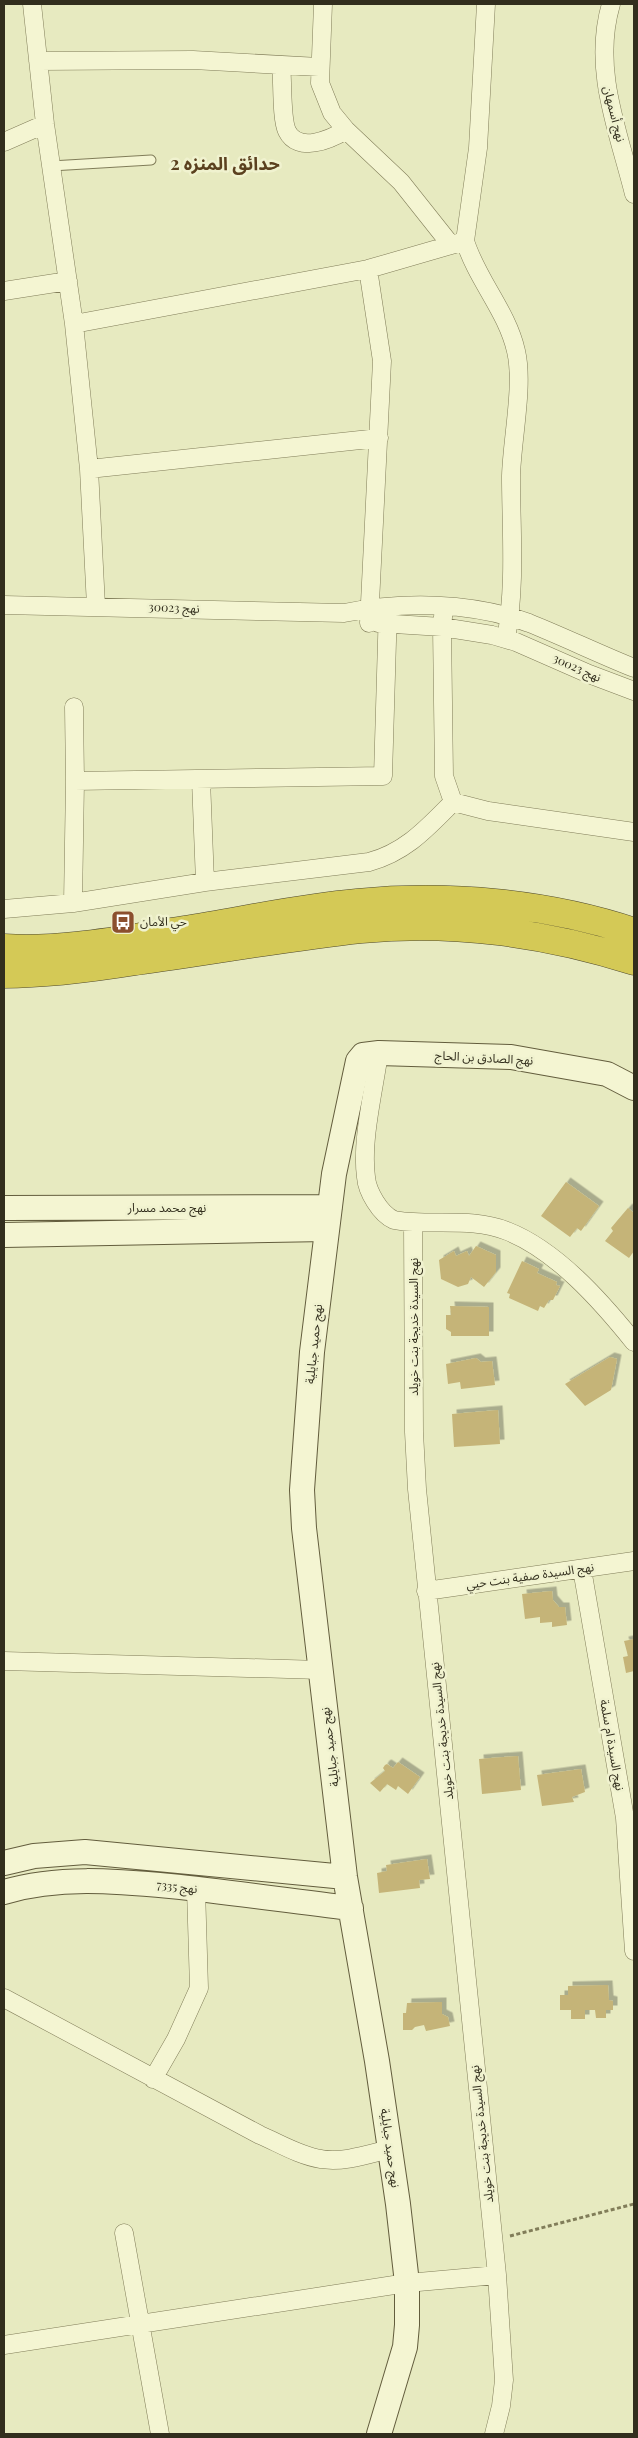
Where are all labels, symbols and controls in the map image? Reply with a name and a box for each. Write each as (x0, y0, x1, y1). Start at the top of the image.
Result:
street label: نهج أسمهان (598, 84, 630, 144)
district label: حدائق المنزه 2 (170, 151, 280, 175)
street label: نهج 30023 (148, 598, 200, 618)
street label: نهج 30023 (550, 649, 604, 687)
bus stop icon: حي الأمان (110, 909, 136, 935)
place label: حي الأمان (140, 913, 187, 932)
street label: نهج الصادق بن الحاج (434, 1046, 534, 1070)
street label: نهج محمد مسرار (127, 1199, 206, 1217)
street label: نهج السيدة خديجة بنت خويلد (405, 1258, 423, 1396)
street label: نهج حميد جبايلية (301, 1303, 327, 1385)
street label: نهج السيدة صفية بنت حيي (465, 1558, 595, 1595)
street label: نهج السيدة خديجة بنت خويلد (426, 1661, 458, 1801)
street label: نهج السيدة ام سلمة (595, 1698, 629, 1792)
street label: نهج حميد جبايلية (316, 1706, 344, 1788)
street label: نهج 7335 (156, 1876, 198, 1898)
street label: نهج السيدة خديجة بنت خويلد (466, 2064, 498, 2204)
street label: نهج حميد جبايلية (376, 2107, 404, 2189)

